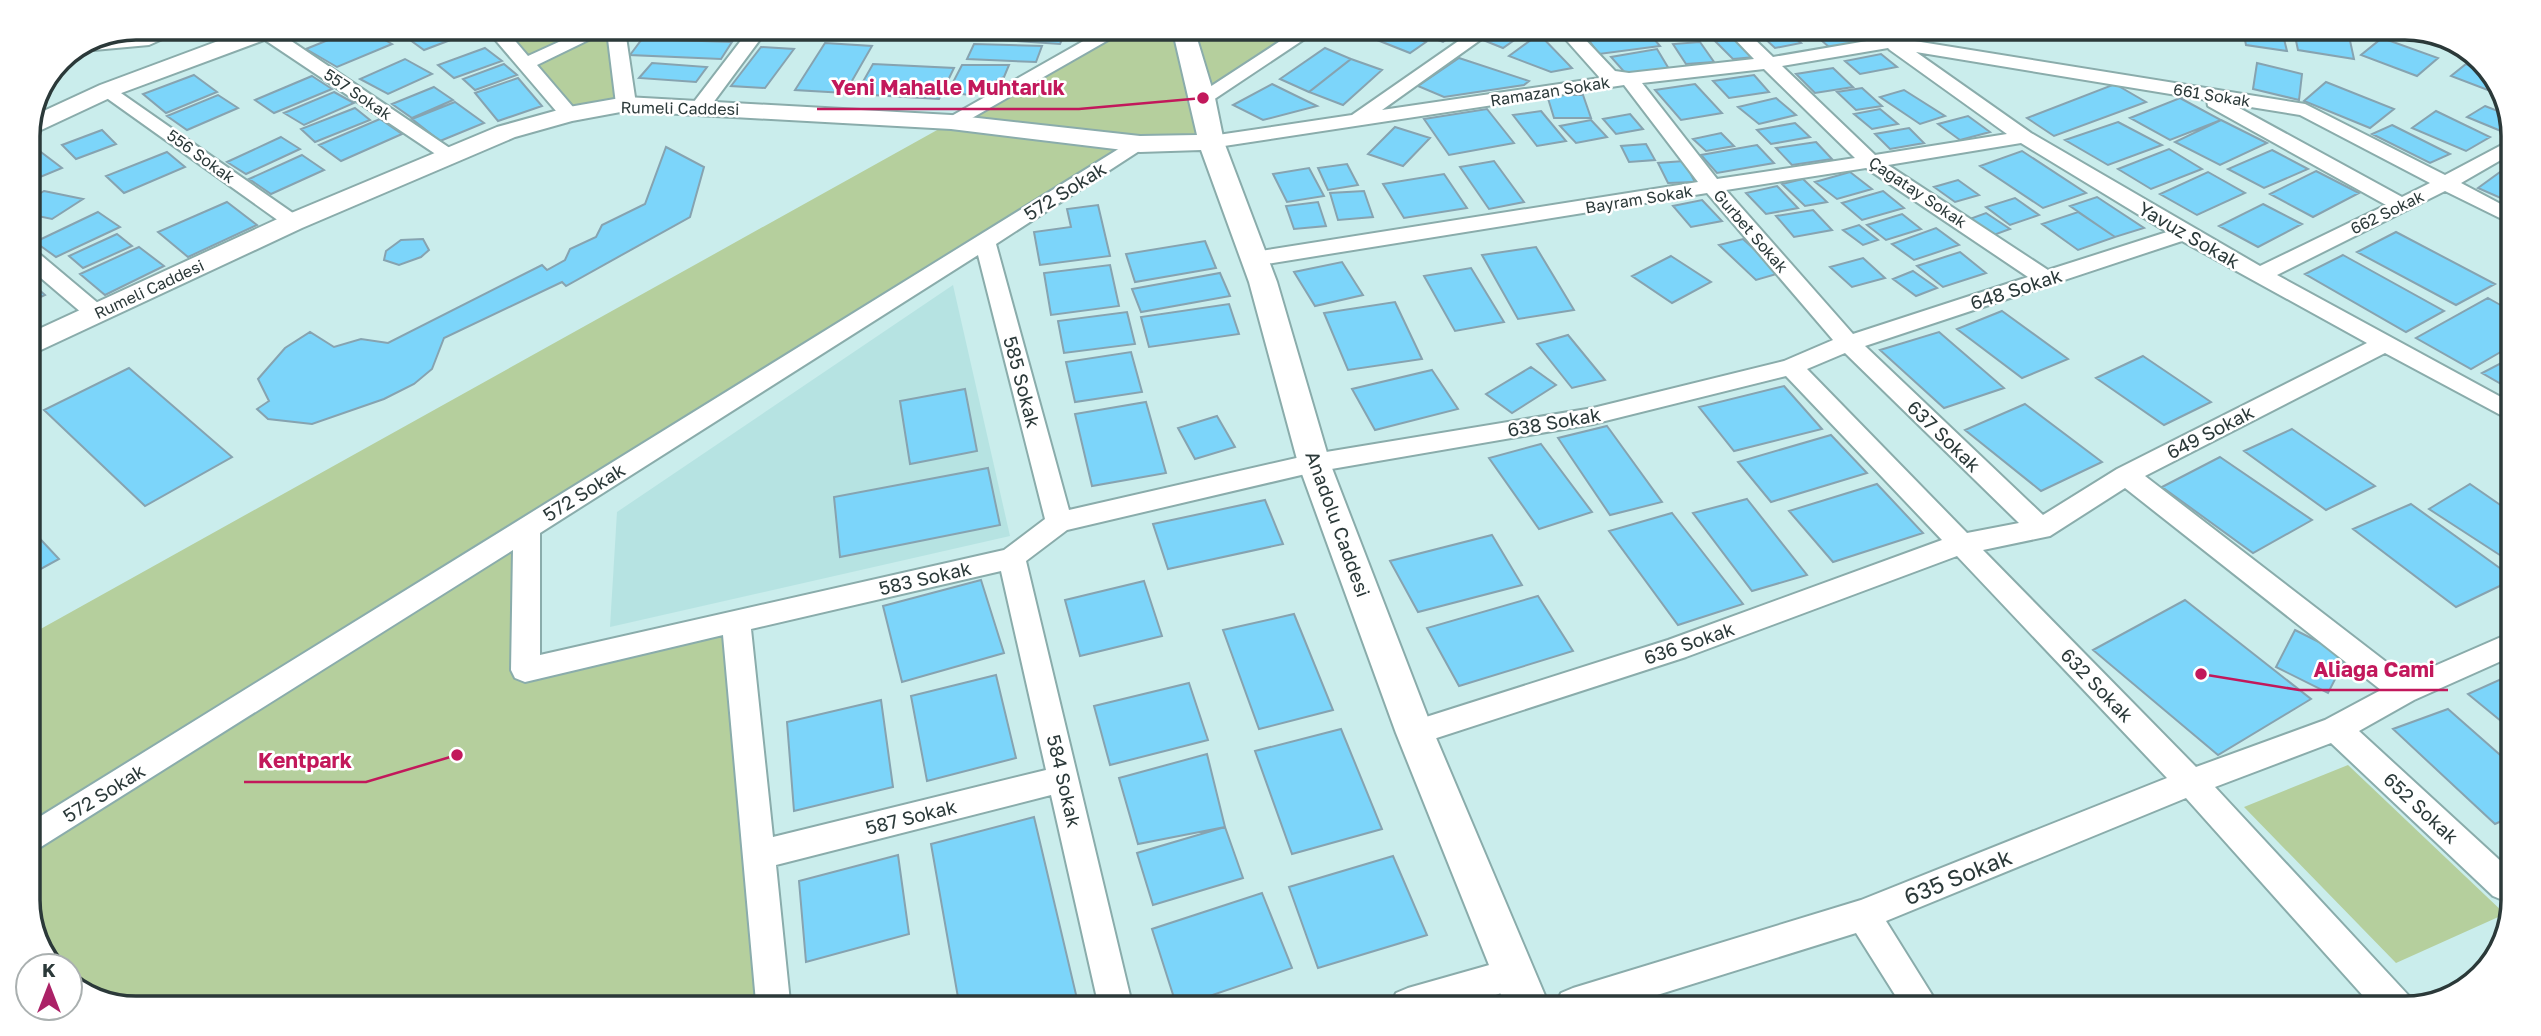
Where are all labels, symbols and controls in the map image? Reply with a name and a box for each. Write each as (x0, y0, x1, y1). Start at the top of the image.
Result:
street label: 557 Sokak (320, 64, 396, 124)
callout: Yeni Mahalle Muhtarlık (817, 67, 1079, 109)
street label: Ramazan Sokak (1489, 72, 1611, 110)
text: Yeni Mahalle Muhtarlık (831, 74, 1065, 100)
street label: 661 Sokak (2172, 79, 2252, 111)
street label: Rumeli Caddesi (620, 97, 740, 119)
street label: 556 Sokak (163, 125, 239, 187)
street label: Çağatay Sokak (1865, 152, 1971, 232)
street label: 572 Sokak (1019, 156, 1110, 225)
street label: Bayram Sokak (1584, 181, 1694, 217)
street label: Gurbet Sokak (1709, 185, 1793, 277)
street label: 662 Sokak (2347, 186, 2427, 238)
street label: Yavuz Sokak (2135, 196, 2244, 273)
street label: Rumeli Caddesi (91, 255, 207, 323)
street label: 648 Sokak (1967, 263, 2065, 314)
street label: 585 Sokak (999, 334, 1046, 430)
street label: 637 Sokak (1903, 395, 1986, 476)
street label: 649 Sokak (2162, 400, 2258, 463)
street label: 638 Sokak (1505, 402, 1603, 441)
street label: Anadolu Caddesi (1301, 448, 1376, 600)
street label: 572 Sokak (538, 457, 629, 526)
street label: 583 Sokak (876, 556, 974, 599)
street label: 636 Sokak (1640, 616, 1737, 669)
street label: 632 Sokak (2056, 643, 2138, 727)
callout: Aliağa Cami (2299, 648, 2448, 690)
text: Aliağa Cami (2313, 656, 2435, 682)
street label: 584 Sokak (1043, 732, 1086, 830)
callout: Kentpark (244, 740, 366, 782)
text: Kentpark (258, 747, 352, 773)
street label: 572 Sokak (58, 758, 149, 827)
street label: 652 Sokak (2379, 767, 2464, 848)
street label: 587 Sokak (863, 794, 959, 839)
street label: 635 Sokak (1900, 842, 2016, 910)
north arrow (14, 952, 84, 1022)
text: K (42, 958, 56, 981)

